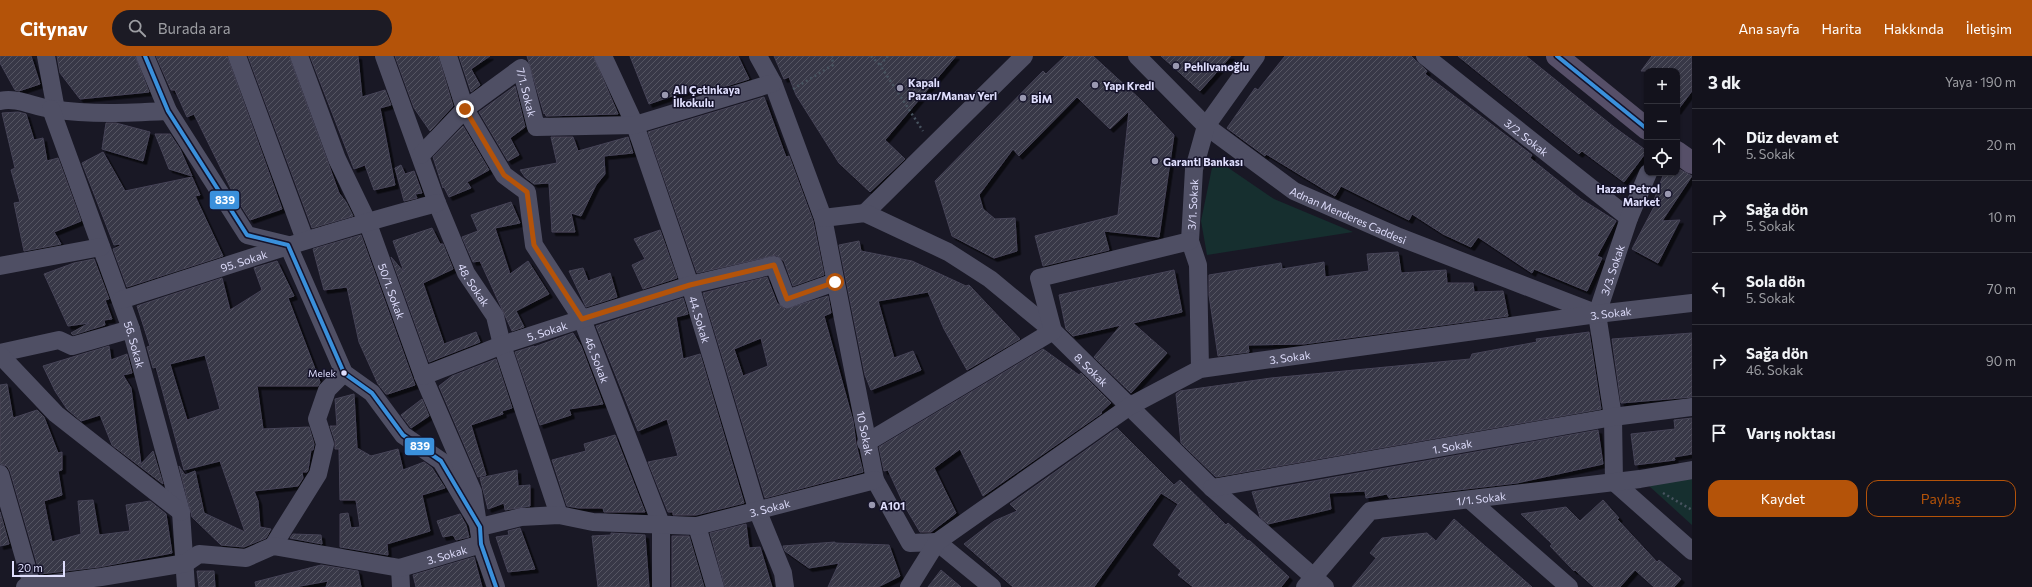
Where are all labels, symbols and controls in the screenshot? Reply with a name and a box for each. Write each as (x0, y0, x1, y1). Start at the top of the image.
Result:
search box (112, 10, 392, 46)
text: Citynav (20, 17, 88, 40)
icon: search (126, 17, 148, 39)
text: Burada ara (158, 19, 230, 37)
text: Ana sayfa (1738, 20, 1800, 37)
text: Harita (1822, 20, 1862, 37)
text: Hakkında (1884, 20, 1944, 37)
text: İletişim (1966, 20, 2012, 37)
place label: Pehlivanoğlu (1184, 60, 1249, 73)
marker: Pehlivanoğlu (1171, 61, 1181, 71)
street label: 7/1. Sokak (515, 66, 540, 118)
map controls (1644, 68, 1680, 176)
button: + (1644, 68, 1680, 104)
text: 3 dk (1708, 72, 1741, 93)
text: Yaya · 190 m (1945, 74, 2016, 90)
place label: Kapalı Pazar/Manav Yeri (908, 76, 997, 102)
place label: Yapı Kredi (1103, 79, 1154, 92)
marker: Yapı Kredi (1090, 80, 1100, 90)
place label: Ali Çetinkaya İlkokulu (673, 83, 740, 109)
marker: Kapalı Pazar/Manav Yeri (895, 83, 905, 93)
marker: Ali Çetinkaya İlkokulu (660, 90, 670, 100)
place label: BİM (1031, 92, 1053, 105)
marker: BİM (1018, 93, 1028, 103)
route end (456, 100, 474, 118)
button: − (1644, 104, 1680, 140)
street label: 3/2. Sokak (1502, 115, 1551, 158)
text: Düz devam et (1746, 128, 1839, 146)
icon: ahead (1708, 134, 1730, 156)
text: 20 m (1987, 137, 2016, 153)
button: locate (1644, 140, 1680, 176)
text: 5. Sokak (1746, 146, 1795, 162)
place label: Garanti Bankası (1163, 155, 1243, 168)
marker: Garanti Bankası (1150, 156, 1160, 166)
street label: 3/1. Sokak (1184, 178, 1200, 230)
place label: Hazar Petrol Market (1597, 182, 1660, 208)
street label: Adnan Menderes Caddesi (1288, 184, 1409, 246)
marker: Hazar Petrol Market (1663, 189, 1673, 199)
line badge: 839 (209, 190, 240, 210)
text: 839 (215, 193, 235, 206)
text: Sağa dön (1746, 200, 1808, 218)
icon: right (1708, 206, 1730, 228)
text: 10 m (1988, 209, 2016, 225)
text: 5. Sokak (1746, 218, 1795, 234)
street label: 3/3. Sokak (1597, 243, 1626, 297)
street label: 95. Sokak (219, 247, 269, 274)
street label: 50/1. Sokak (376, 261, 408, 321)
street label: 48. Sokak (456, 261, 493, 308)
text: Sola dön (1746, 272, 1805, 290)
route start (826, 273, 844, 291)
icon: left (1708, 278, 1730, 300)
text: 70 m (1987, 281, 2016, 297)
text: 5. Sokak (1746, 290, 1795, 306)
street label: 44. Sokak (687, 294, 713, 344)
street label: 3. Sokak (1589, 304, 1632, 321)
street label: 5. Sokak (525, 318, 569, 343)
street label: 56. Sokak (122, 319, 148, 369)
street label: 46. Sokak (583, 335, 612, 385)
text: Sağa dön (1746, 344, 1808, 362)
street label: 3. Sokak (1268, 347, 1311, 366)
street label: 8. Sokak (1072, 350, 1111, 389)
icon: right (1708, 350, 1730, 372)
text: 90 m (1986, 353, 2016, 369)
text: 46. Sokak (1746, 362, 1803, 378)
place label: Melek (308, 367, 337, 379)
marker: Melek (339, 368, 349, 378)
street label: 10 Sokak (855, 410, 876, 456)
icon: arrive (1708, 422, 1730, 444)
text: Varış noktası (1746, 424, 1836, 442)
street label: 1. Sokak (1431, 436, 1473, 455)
line badge: 839 (404, 437, 435, 456)
text: 839 (410, 439, 430, 452)
button: Kaydet (1708, 480, 1858, 517)
button: Paylaş (1866, 480, 2016, 517)
street label: 1/1. Sokak (1456, 488, 1507, 507)
street label: 3. Sokak (748, 496, 791, 519)
place label: A101 (880, 499, 905, 512)
marker: A101 (867, 500, 877, 510)
street label: 3. Sokak (425, 542, 469, 566)
scale bar (12, 559, 65, 578)
text: 20 m (18, 561, 43, 574)

